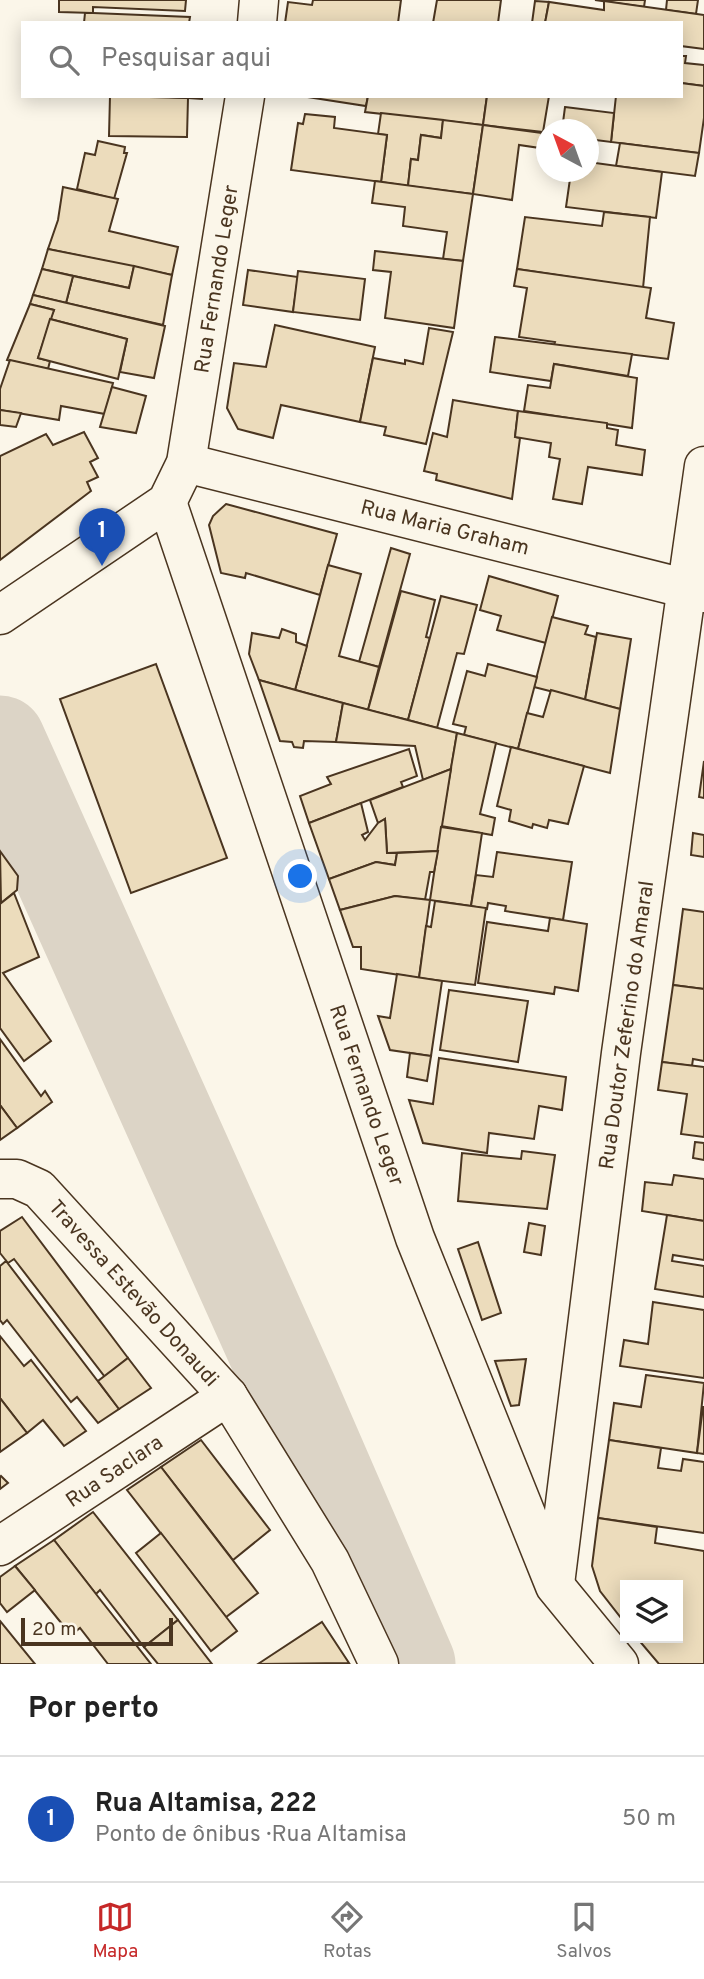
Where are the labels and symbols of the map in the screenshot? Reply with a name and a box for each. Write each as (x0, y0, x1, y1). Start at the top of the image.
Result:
north arrow (536, 119, 599, 182)
street label: Rua Fernando Leger (189, 183, 246, 375)
street label: Rua Maria Graham (358, 494, 532, 562)
pin: 1 (79, 508, 125, 566)
your location (283, 859, 317, 893)
street label: Rua Doutor Zeferino do Amaral (594, 879, 661, 1171)
street label: Rua Fernando Leger (322, 1001, 409, 1190)
street label: Travessa Estevão Donaudi (42, 1195, 224, 1393)
street label: Rua Saclara (61, 1430, 169, 1515)
scale bar (21, 1615, 173, 1647)

